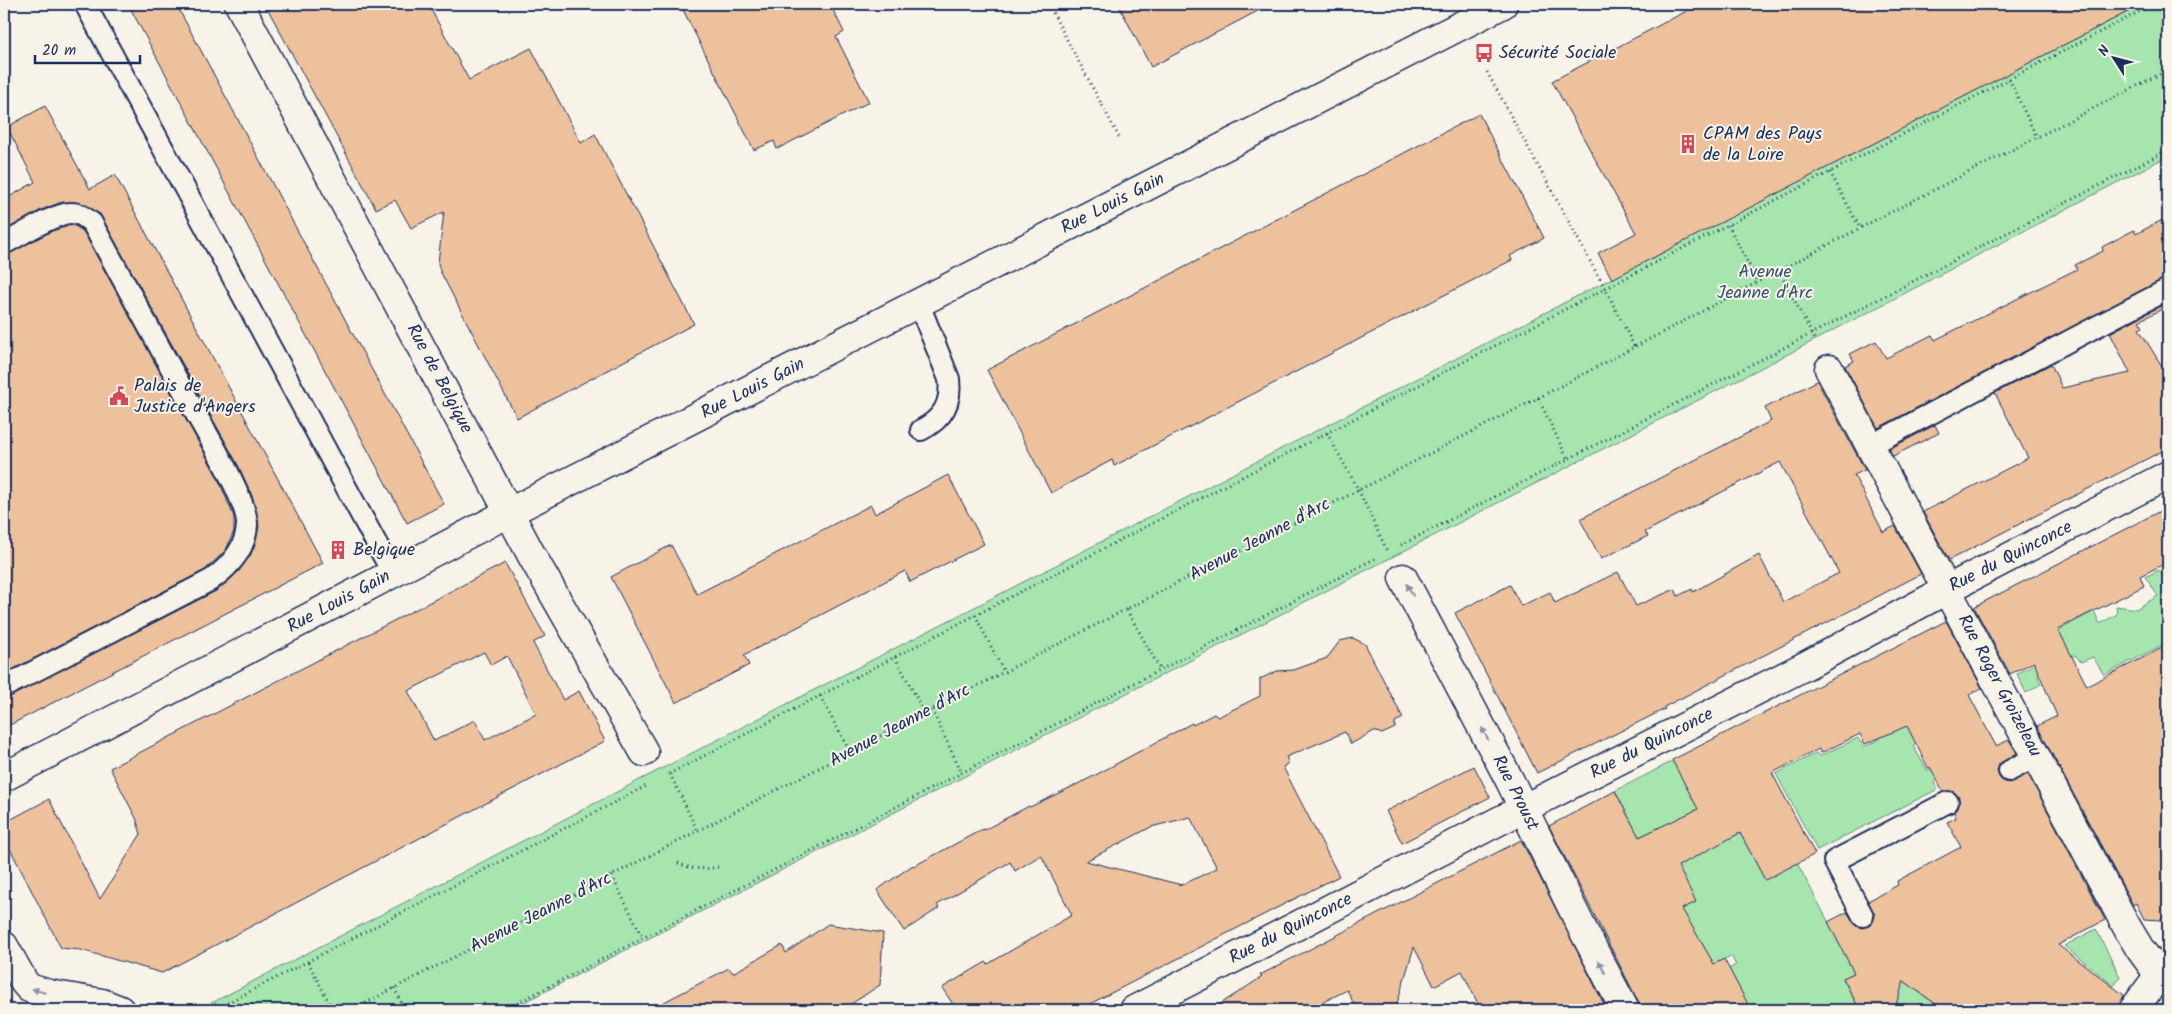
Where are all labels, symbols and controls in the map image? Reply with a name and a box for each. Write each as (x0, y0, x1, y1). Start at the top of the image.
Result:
scale bar (35, 32, 140, 64)
north arrow (2090, 32, 2140, 82)
text: 20 m (42, 39, 76, 63)
place label: Sécurité Sociale (1499, 39, 1616, 68)
text: N (2093, 41, 2116, 61)
bus stop icon: Sécurité Sociale (1473, 42, 1495, 64)
place label: CPAM des Pays de la Loire (1703, 120, 1823, 170)
building icon: CPAM des Pays de la Loire (1677, 133, 1699, 155)
street label: Rue Louis Gain (1056, 165, 1170, 243)
park label: Avenue Jeanne d'Arc (1717, 258, 1813, 308)
street label: Rue de Belgique (398, 319, 480, 439)
street label: Rue Louis Gain (696, 350, 810, 428)
place label: Palais de Justice d'Angers (134, 372, 256, 422)
public building icon: Palais de Justice d'Angers (108, 385, 130, 407)
street label: Avenue Jeanne d'Arc (1184, 491, 1336, 589)
street label: Rue du Quinconce (1944, 513, 2078, 601)
place label: Belgique (353, 536, 415, 565)
building icon: Belgique (327, 539, 349, 561)
street label: Rue Louis Gain (282, 563, 396, 641)
one-way arrow (1405, 584, 1414, 597)
street label: Rue Roger Groizeleau (1949, 609, 2049, 763)
street label: Avenue Jeanne d'Arc (824, 677, 976, 775)
street label: Rue du Quinconce (1585, 700, 1719, 788)
one-way arrow (1481, 727, 1489, 741)
street label: Rue Proust (1484, 750, 1547, 837)
street label: Avenue Jeanne d'Arc (465, 865, 617, 961)
street label: Rue du Quinconce (1224, 885, 1358, 973)
one-way arrow (1598, 960, 1607, 974)
one-way arrow (31, 987, 46, 995)

